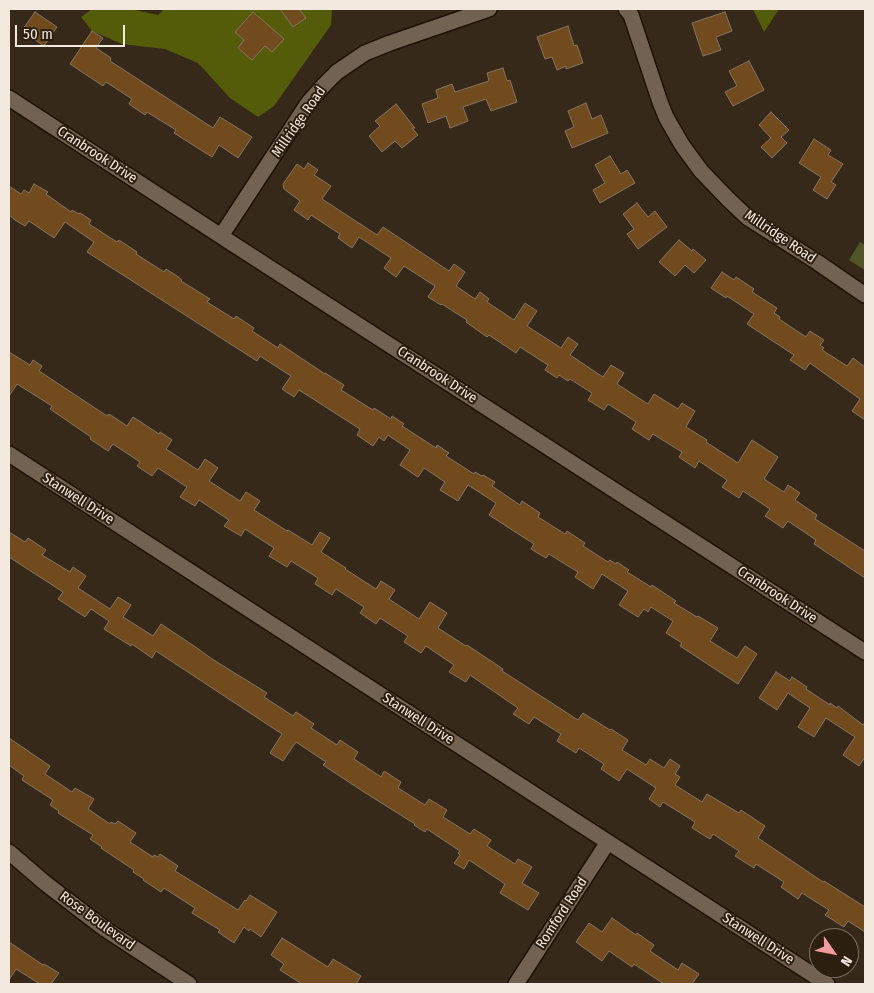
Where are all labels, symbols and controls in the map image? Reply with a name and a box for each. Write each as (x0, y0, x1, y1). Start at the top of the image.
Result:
scale bar (18, 15, 128, 47)
text: 50 m (23, 25, 53, 43)
street label: Millridge Road (268, 83, 330, 161)
street label: Cranbrook Drive (54, 123, 140, 187)
street label: Millridge Road (741, 207, 819, 267)
street label: Cranbrook Drive (394, 343, 480, 407)
street label: Stanwell Drive (39, 470, 117, 528)
street label: Cranbrook Drive (734, 563, 820, 627)
street label: Stanwell Drive (379, 690, 457, 748)
street label: Romford Road (533, 874, 591, 952)
street label: Rose Boulevard (56, 888, 138, 954)
street label: Stanwell Drive (719, 910, 797, 968)
north arrow (809, 928, 859, 978)
text: N (837, 953, 856, 969)

